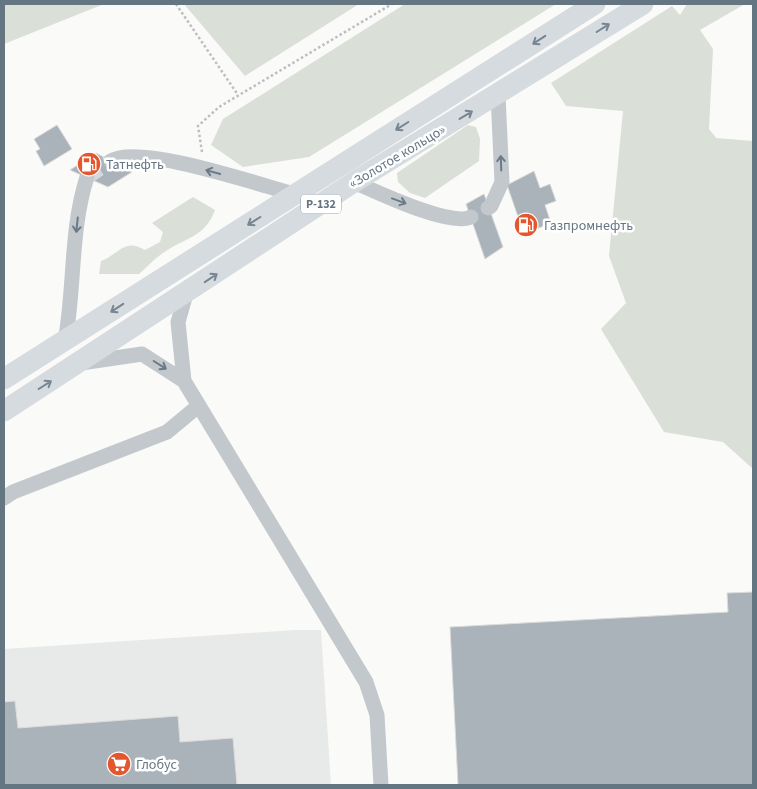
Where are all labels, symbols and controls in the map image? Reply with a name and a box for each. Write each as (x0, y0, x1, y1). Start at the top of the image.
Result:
one-way arrow (596, 23, 610, 33)
one-way arrow (533, 35, 547, 45)
one-way arrow (458, 109, 472, 119)
street label: «Золотое кольцо» (345, 120, 450, 194)
one-way arrow (395, 121, 409, 131)
fuel station icon: Татнефть (76, 151, 102, 177)
place label: Татнефть (106, 155, 164, 175)
one-way arrow (497, 155, 506, 171)
one-way arrow (206, 167, 222, 177)
road number: Р-132 (301, 194, 341, 213)
one-way arrow (391, 197, 406, 206)
fuel station icon: Газпромнефть (513, 212, 539, 238)
one-way arrow (72, 216, 82, 232)
one-way arrow (247, 216, 261, 226)
place label: Газпромнефть (544, 216, 633, 236)
one-way arrow (203, 272, 217, 282)
one-way arrow (110, 303, 124, 313)
one-way arrow (153, 359, 167, 370)
one-way arrow (38, 379, 52, 390)
supermarket icon: Глобус (106, 751, 132, 777)
place label: Глобус (136, 755, 177, 775)

